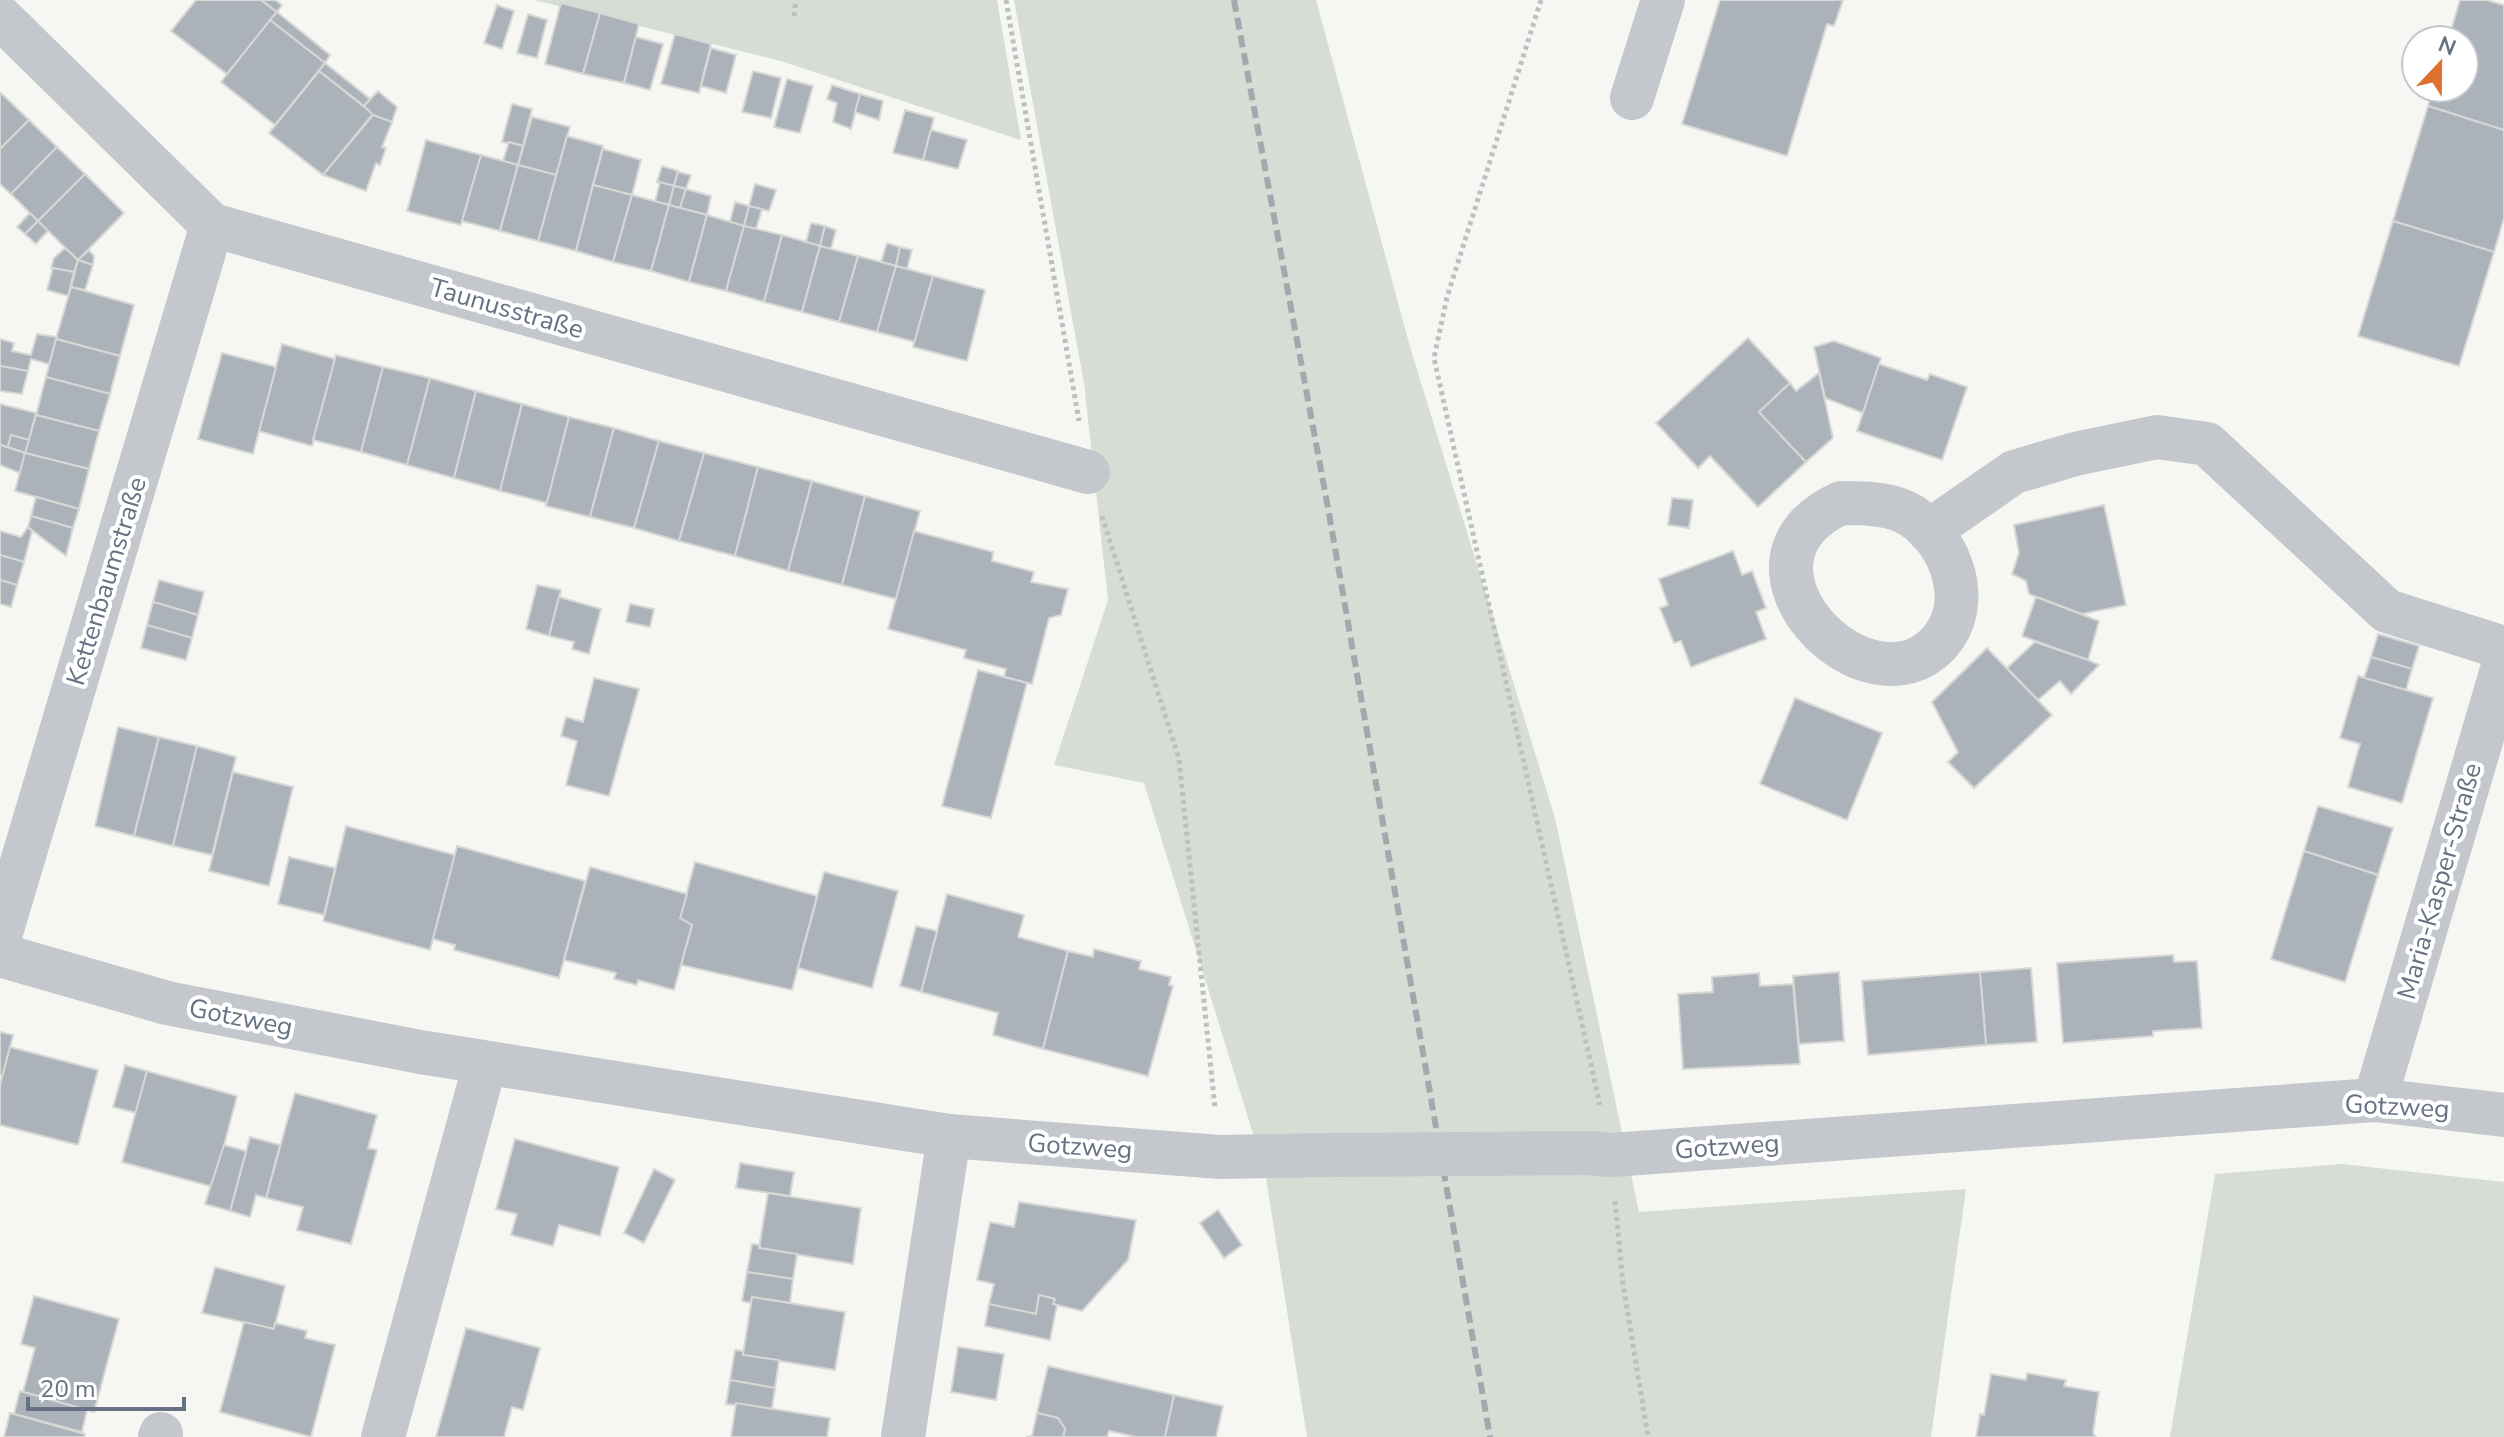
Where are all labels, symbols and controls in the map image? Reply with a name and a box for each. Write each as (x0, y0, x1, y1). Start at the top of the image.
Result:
north arrow (2400, 24, 2480, 104)
text: N (2434, 29, 2460, 63)
street label: Taunusstraße (426, 270, 588, 347)
street label: Kettenbaumstraße (58, 473, 155, 690)
street label: Maria-Kasper-Straße (2389, 759, 2490, 1004)
street label: Gotzweg (186, 990, 296, 1045)
street label: Gotzweg (2344, 1086, 2450, 1127)
street label: Gotzweg (1026, 1125, 1134, 1168)
street label: Gotzweg (1673, 1125, 1781, 1168)
scale bar (28, 1361, 184, 1411)
text: 20 m (40, 1373, 96, 1405)

